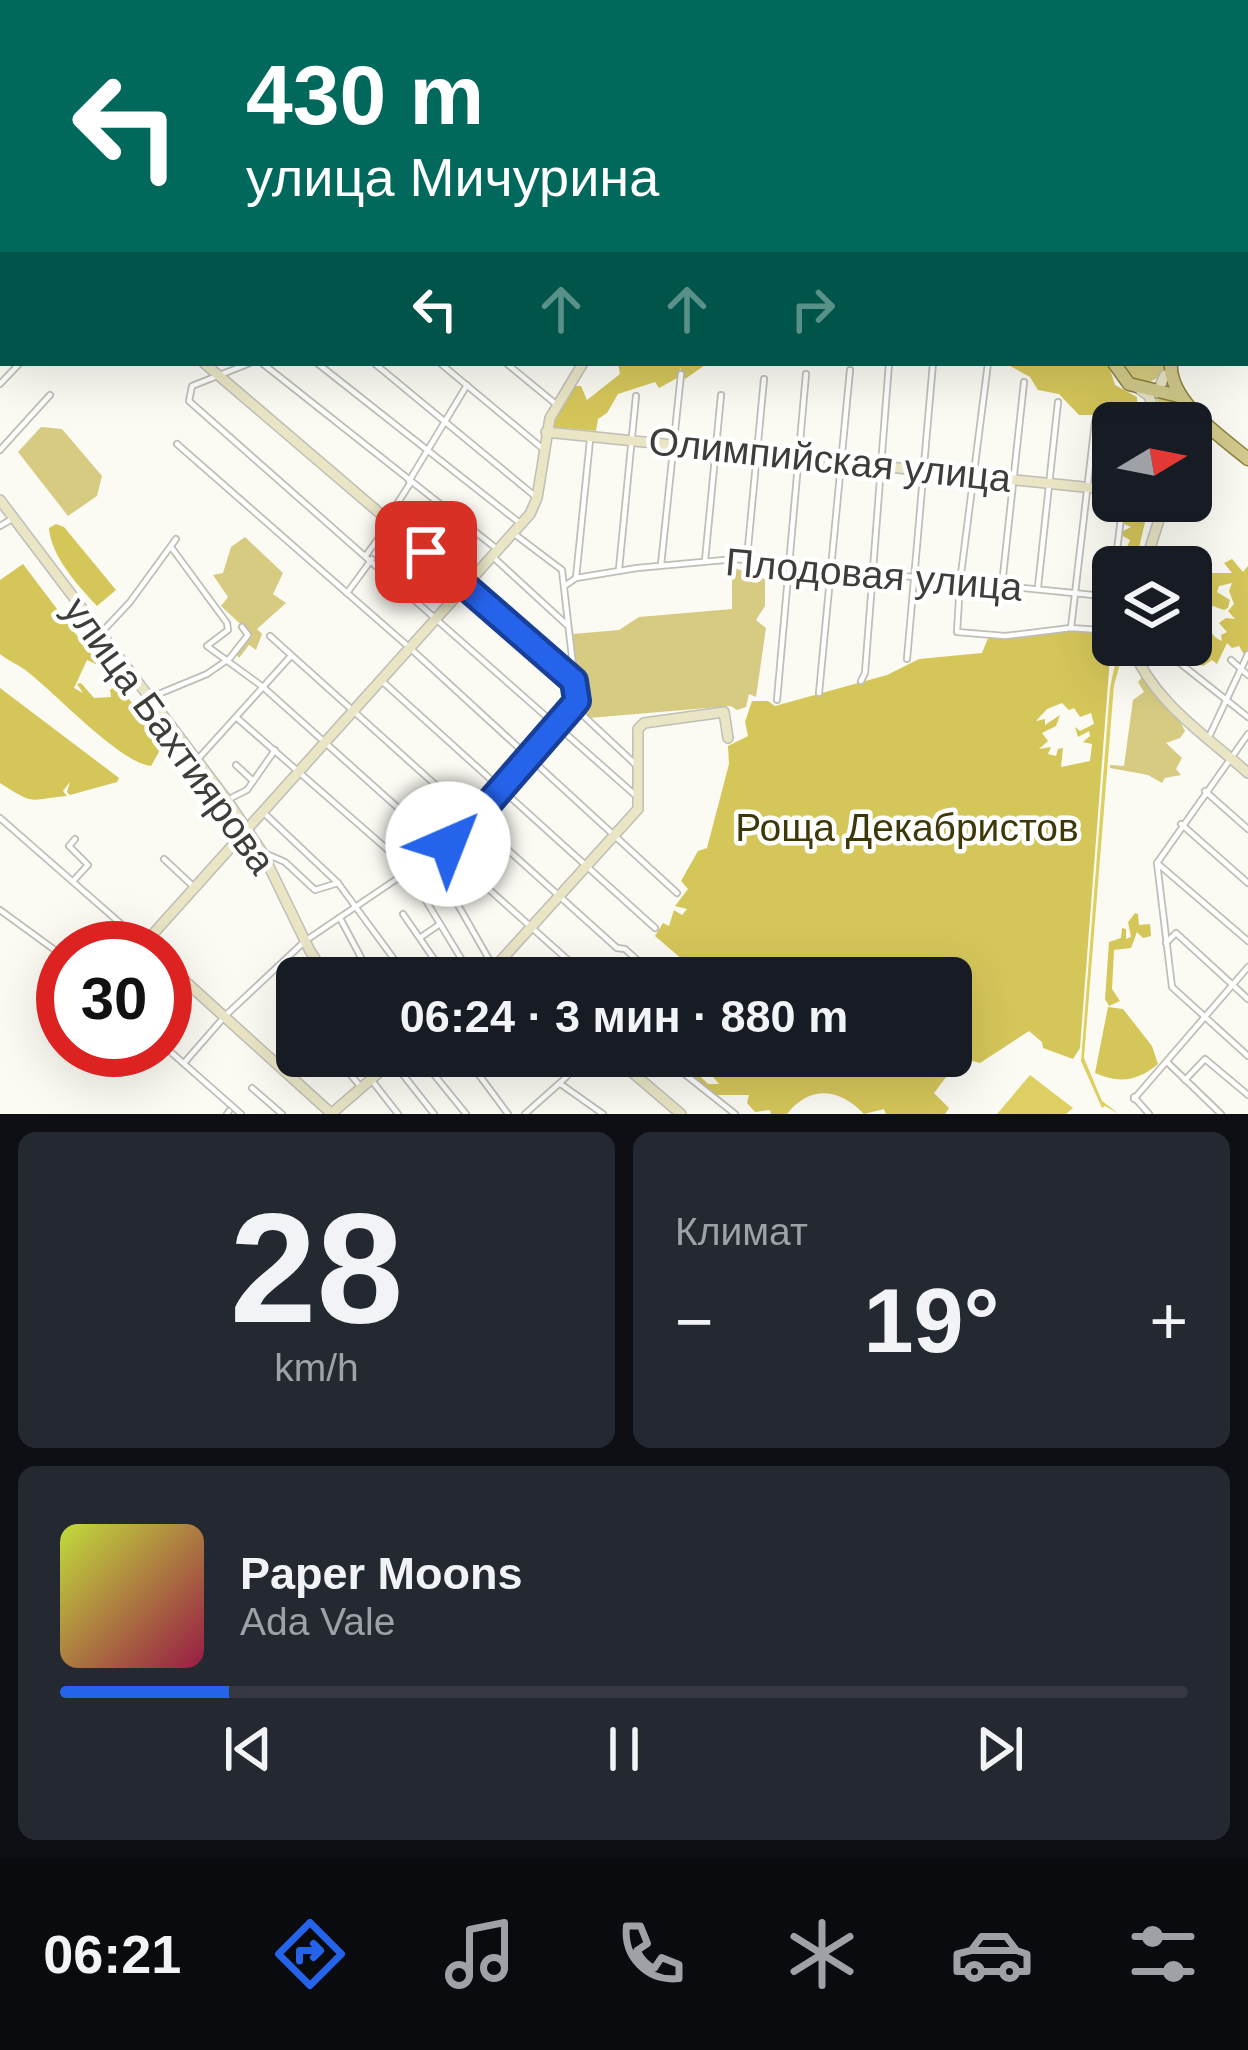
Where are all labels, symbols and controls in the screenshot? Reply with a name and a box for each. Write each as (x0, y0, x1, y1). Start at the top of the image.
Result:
icon: left (48, 48, 204, 204)
text: 430 m (246, 48, 484, 142)
text: улица Мичурина (246, 147, 659, 207)
icon: left (402, 276, 468, 342)
icon: ahead (528, 276, 594, 342)
icon: ahead (654, 276, 720, 342)
icon: right (780, 276, 846, 342)
north arrow (1092, 402, 1212, 522)
map controls (1092, 402, 1212, 666)
street label: Олимпийская улица (647, 419, 1014, 500)
pin (375, 501, 477, 603)
icon: arrive (393, 519, 459, 585)
street label: Плодовая улица (724, 540, 1024, 609)
button: layers (1092, 546, 1212, 666)
street label: улица Бахтиярова (55, 589, 284, 882)
position arrow (385, 781, 511, 907)
park label: Роща Декабристов (735, 806, 1079, 849)
speed limit sign: 30 (36, 921, 192, 1077)
text: 06:24 · 3 мин · 880 m (400, 991, 848, 1042)
text: 28 (230, 1181, 403, 1355)
text: Климат (675, 1210, 808, 1253)
text: 19° (863, 1271, 1000, 1371)
text: − (675, 1284, 714, 1358)
text: + (1149, 1284, 1188, 1358)
text: km/h (274, 1346, 359, 1389)
text: Paper Moons (240, 1548, 523, 1599)
text: Ada Vale (240, 1600, 395, 1643)
icon: previous (215, 1716, 281, 1782)
icon: pause (591, 1716, 657, 1782)
icon: next (967, 1716, 1033, 1782)
icon: directions (268, 1912, 352, 1996)
icon: music (438, 1912, 522, 1996)
icon: phone (609, 1912, 693, 1996)
icon: climate (780, 1912, 864, 1996)
icon: car (950, 1912, 1034, 1996)
icon: filters (1121, 1912, 1205, 1996)
text: 06:21 (43, 1924, 181, 1984)

